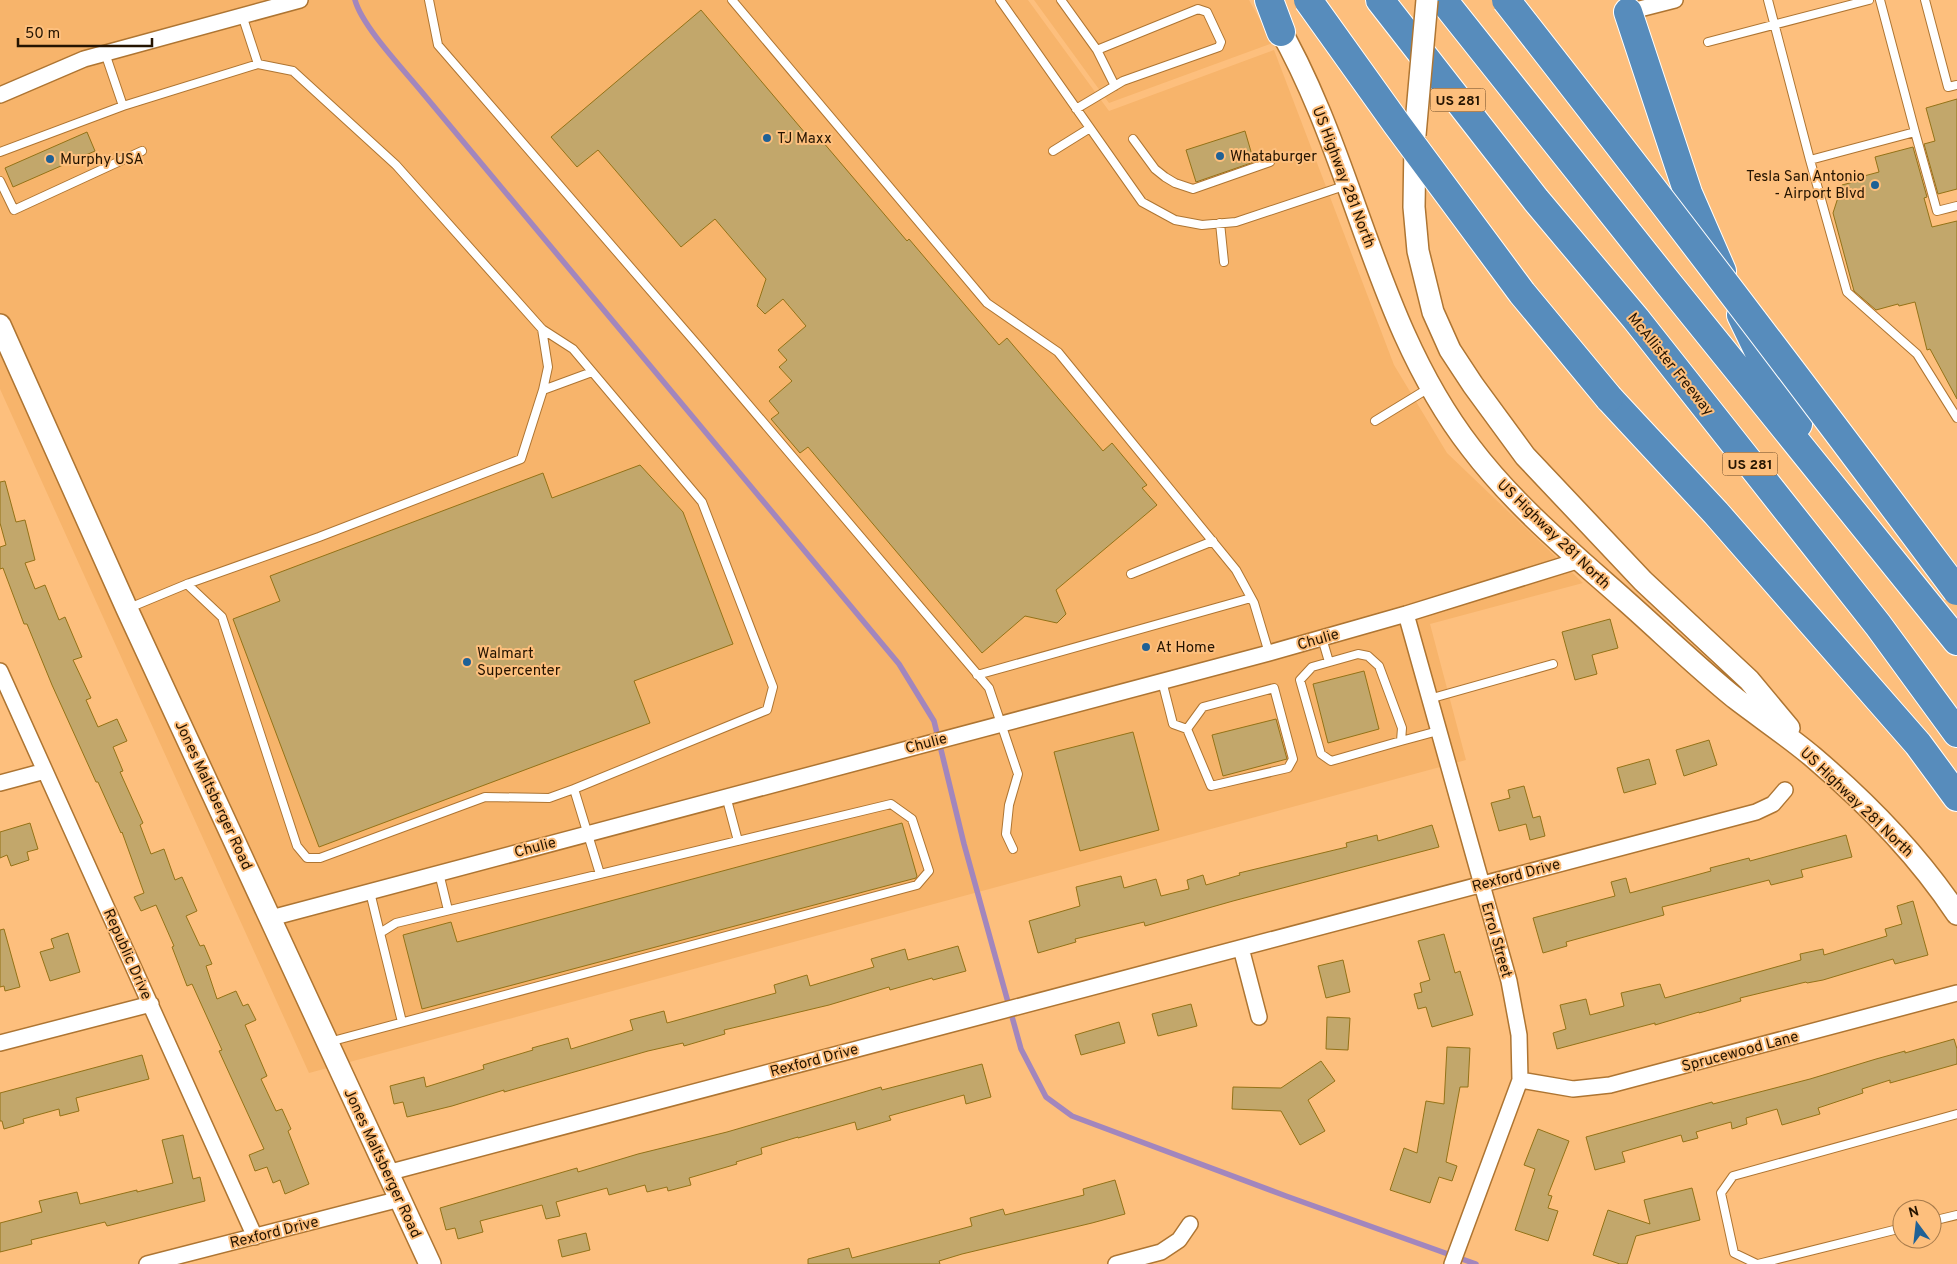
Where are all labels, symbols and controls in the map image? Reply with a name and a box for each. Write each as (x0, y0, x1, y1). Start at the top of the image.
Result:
scale bar (18, 15, 151, 47)
text: 50 m (25, 25, 60, 44)
road number: US 281 (1430, 88, 1486, 112)
street label: US Highway 281 North (1307, 104, 1378, 251)
place label: TJ Maxx (777, 130, 832, 149)
marker: TJ Maxx (761, 132, 773, 144)
place label: Whataburger (1230, 148, 1317, 167)
marker: Whataburger (1214, 150, 1226, 162)
place label: Murphy USA (60, 151, 144, 170)
marker: Murphy USA (44, 153, 56, 165)
place label: Tesla San Antonio - Airport Blvd (1746, 168, 1865, 204)
marker: Tesla San Antonio - Airport Blvd (1869, 179, 1881, 191)
street label: McAllister Freeway (1623, 310, 1717, 420)
road number: US 281 (1722, 452, 1778, 476)
street label: US Highway 281 North (1492, 476, 1614, 594)
street label: Chulie (1295, 625, 1341, 655)
place label: At Home (1156, 639, 1215, 658)
marker: At Home (1140, 641, 1152, 653)
place label: Walmart Supercenter (477, 645, 561, 681)
marker: Walmart Supercenter (461, 656, 473, 668)
street label: Jones Maltsberger Road (170, 718, 256, 873)
street label: Chulie (903, 730, 949, 759)
street label: US Highway 281 North (1795, 744, 1917, 862)
street label: Chulie (512, 834, 558, 863)
street label: Rexford Drive (1470, 856, 1563, 897)
street label: Errol Street (1476, 901, 1515, 980)
street label: Republic Drive (98, 906, 155, 1003)
street label: Sprucewood Lane (1680, 1028, 1801, 1077)
street label: Rexford Drive (768, 1041, 861, 1082)
street label: Jones Maltsberger Road (339, 1086, 425, 1241)
north arrow (1892, 1199, 1942, 1249)
text: N (1907, 1203, 1921, 1222)
street label: Rexford Drive (228, 1213, 321, 1254)

